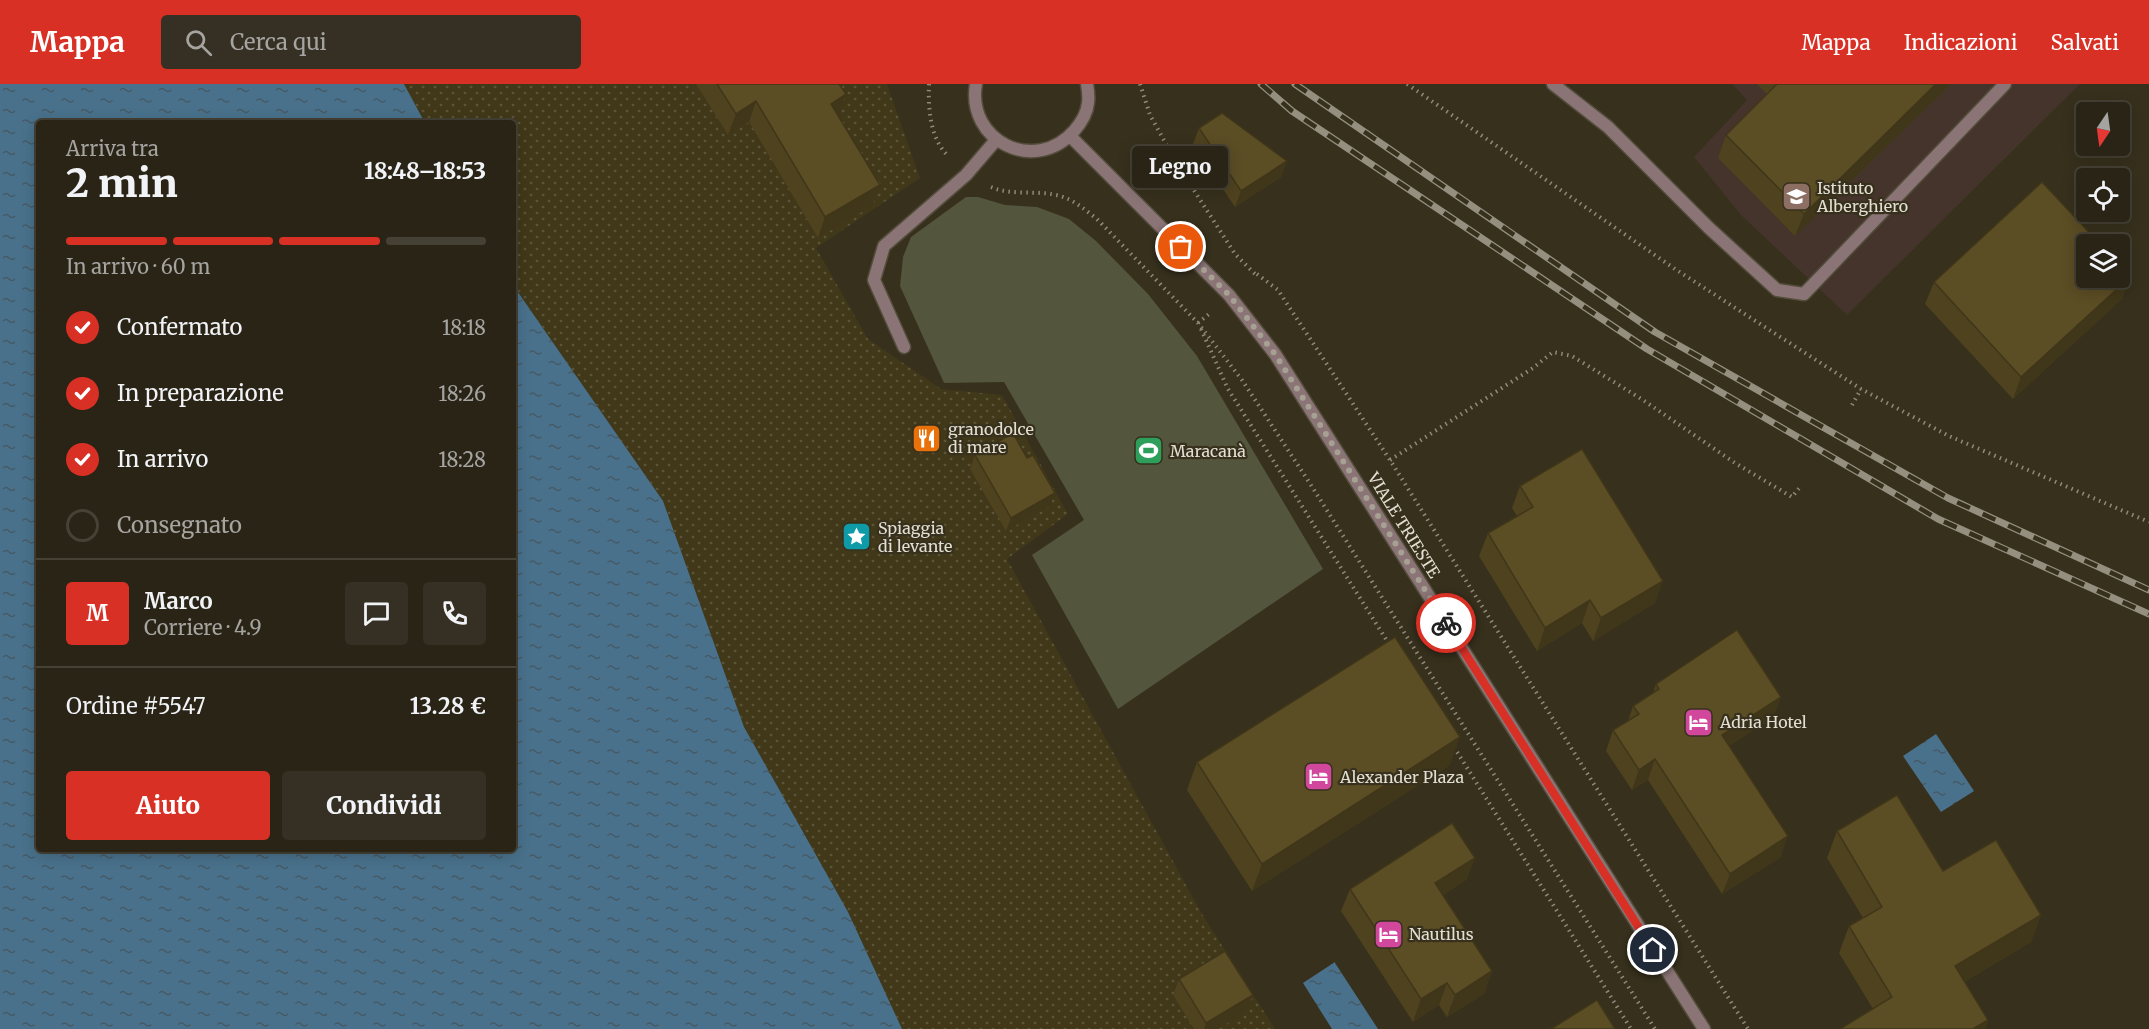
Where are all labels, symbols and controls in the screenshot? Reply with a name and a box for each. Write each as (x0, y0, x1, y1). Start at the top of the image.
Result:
search box (161, 15, 581, 69)
text: Mappa (30, 24, 125, 60)
icon: search (182, 26, 215, 59)
text: Cerca qui (230, 28, 327, 56)
text: Mappa (1801, 29, 1871, 56)
text: Indicazioni (1904, 29, 2017, 56)
text: Salvati (2050, 29, 2119, 56)
north arrow (2076, 102, 2130, 156)
map controls (2076, 102, 2130, 288)
text: Arriva tra (66, 136, 159, 161)
callout: Legno (1133, 145, 1229, 187)
text: Legno (1149, 154, 1211, 179)
text: 18:48–18:53 (364, 157, 486, 185)
text: 2 min (66, 159, 178, 208)
button: locate (2076, 168, 2130, 222)
place label: Istituto Alberghiero (1816, 178, 1908, 216)
school or university icon: Istituto Alberghiero (1780, 181, 1812, 213)
pin (1155, 221, 1206, 272)
icon: bag (1164, 230, 1197, 263)
button: layers (2076, 234, 2130, 288)
text: In arrivo · 60 m (66, 254, 210, 279)
icon: check (66, 311, 99, 344)
text: Confermato (117, 313, 242, 341)
text: 18:18 (442, 315, 486, 340)
icon: check (66, 377, 99, 410)
text: In preparazione (117, 379, 284, 407)
text: 18:26 (438, 381, 486, 406)
place label: granodolce di mare (948, 419, 1034, 457)
restaurant icon: granodolce di mare (911, 422, 943, 454)
sports icon: Maracanà (1133, 435, 1165, 467)
place label: Maracanà (1170, 441, 1246, 461)
icon: check (66, 443, 99, 476)
text: In arrivo (117, 445, 208, 473)
text: 18:28 (438, 447, 486, 472)
street label: VIALE TRIESTE (1363, 468, 1445, 582)
text: Consegnato (117, 511, 242, 539)
place label: Spiaggia di levante (878, 518, 952, 556)
place icon: Spiaggia di levante (841, 521, 873, 553)
button: chat (345, 582, 408, 645)
button: phone (423, 582, 486, 645)
text: Marco (144, 587, 213, 615)
courier (1416, 593, 1476, 653)
text: M (86, 599, 109, 627)
icon: bike (1430, 607, 1463, 640)
text: Corriere · 4.9 (144, 615, 262, 640)
text: Ordine #5547 (66, 692, 206, 720)
text: 13.28 € (410, 692, 486, 720)
hotel icon: Adria Hotel (1683, 706, 1715, 738)
place label: Adria Hotel (1719, 712, 1807, 732)
hotel icon: Alexander Plaza (1303, 761, 1335, 793)
place label: Alexander Plaza (1339, 767, 1464, 787)
button: Aiuto (66, 771, 270, 840)
button: Condividi (282, 771, 486, 840)
hotel icon: Nautilus (1372, 918, 1404, 950)
place label: Nautilus (1409, 924, 1474, 944)
pin (1627, 924, 1678, 975)
icon: home (1636, 933, 1669, 966)

